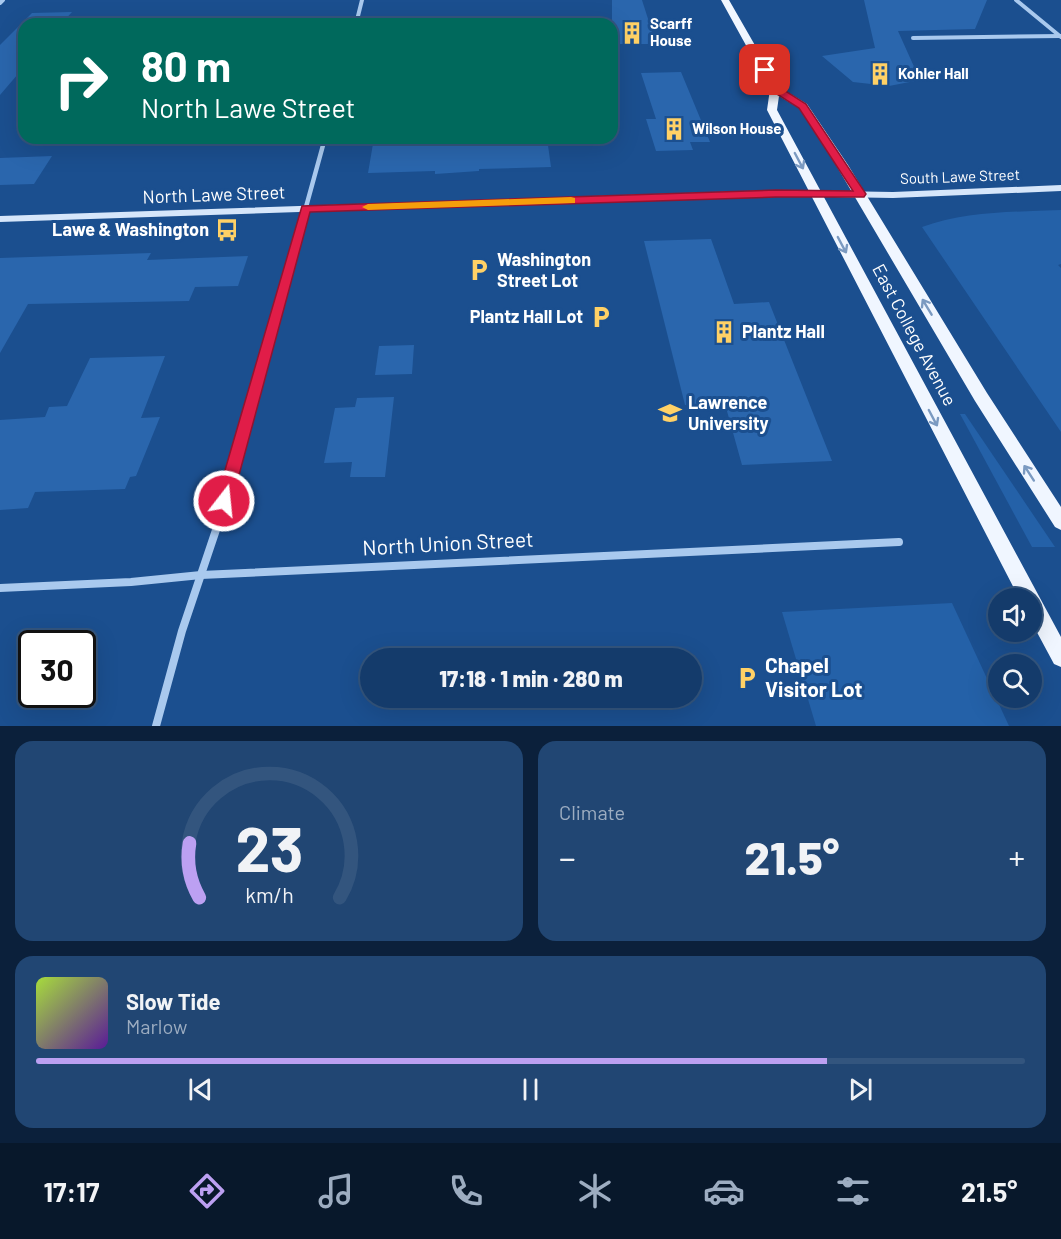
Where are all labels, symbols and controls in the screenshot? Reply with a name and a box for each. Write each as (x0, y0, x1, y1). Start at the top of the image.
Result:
place label: Scarff House (650, 14, 693, 49)
building icon: Scarff House (619, 20, 645, 46)
text: 80 m (141, 40, 231, 90)
icon: right (42, 42, 120, 120)
pin (739, 44, 790, 95)
icon: arrive (748, 53, 781, 86)
building icon: Kohler Hall (867, 61, 893, 87)
place label: Kohler Hall (898, 64, 969, 82)
text: North Lawe Street (141, 91, 355, 123)
building icon: Wilson House (661, 116, 687, 142)
place label: Wilson House (692, 119, 781, 137)
one-way arrow (794, 151, 805, 169)
street label: South Lawe Street (900, 165, 1020, 187)
street label: North Lawe Street (142, 181, 286, 207)
bus stop icon: Lawe & Washington (214, 217, 240, 243)
place label: Lawe & Washington (52, 218, 209, 240)
one-way arrow (837, 236, 848, 254)
place label: Washington Street Lot (497, 248, 591, 291)
parking icon: Washington Street Lot (466, 257, 492, 283)
street label: East College Avenue (868, 260, 962, 409)
one-way arrow (920, 299, 932, 316)
parking icon: Plantz Hall Lot (588, 304, 614, 330)
place label: Plantz Hall Lot (470, 305, 583, 327)
building icon: Plantz Hall (711, 319, 737, 345)
place label: Plantz Hall (742, 320, 825, 342)
place label: Lawrence University (688, 391, 769, 434)
school or university icon: Lawrence University (657, 400, 683, 426)
one-way arrow (928, 408, 939, 426)
one-way arrow (1023, 464, 1036, 481)
position arrow (192, 469, 256, 533)
street label: North Union Street (362, 526, 534, 559)
map controls (988, 588, 1042, 708)
button: sound (988, 588, 1042, 642)
speed limit sign: 30 (18, 630, 96, 708)
place label: Chapel Visitor Lot (765, 652, 863, 701)
button: search (988, 654, 1042, 708)
text: 17:18 · 1 min · 280 m (439, 665, 623, 691)
parking icon: Chapel Visitor Lot (734, 665, 760, 691)
text: Climate (559, 800, 625, 824)
text: 23 (235, 810, 303, 884)
text: 21.5° (745, 830, 839, 884)
text: − (559, 837, 576, 877)
text: + (1009, 837, 1025, 877)
text: km/h (245, 882, 293, 907)
text: Slow Tide (126, 988, 221, 1014)
text: Marlow (126, 1014, 187, 1038)
icon: previous (184, 1073, 217, 1106)
icon: pause (514, 1073, 547, 1106)
icon: next (844, 1073, 877, 1106)
icon: directions (186, 1170, 228, 1212)
icon: music (315, 1170, 357, 1212)
icon: phone (445, 1170, 487, 1212)
icon: climate (574, 1170, 616, 1212)
icon: car (703, 1170, 745, 1212)
icon: filters (832, 1170, 874, 1212)
text: 17:17 (44, 1175, 99, 1207)
text: 21.5° (961, 1175, 1017, 1207)

